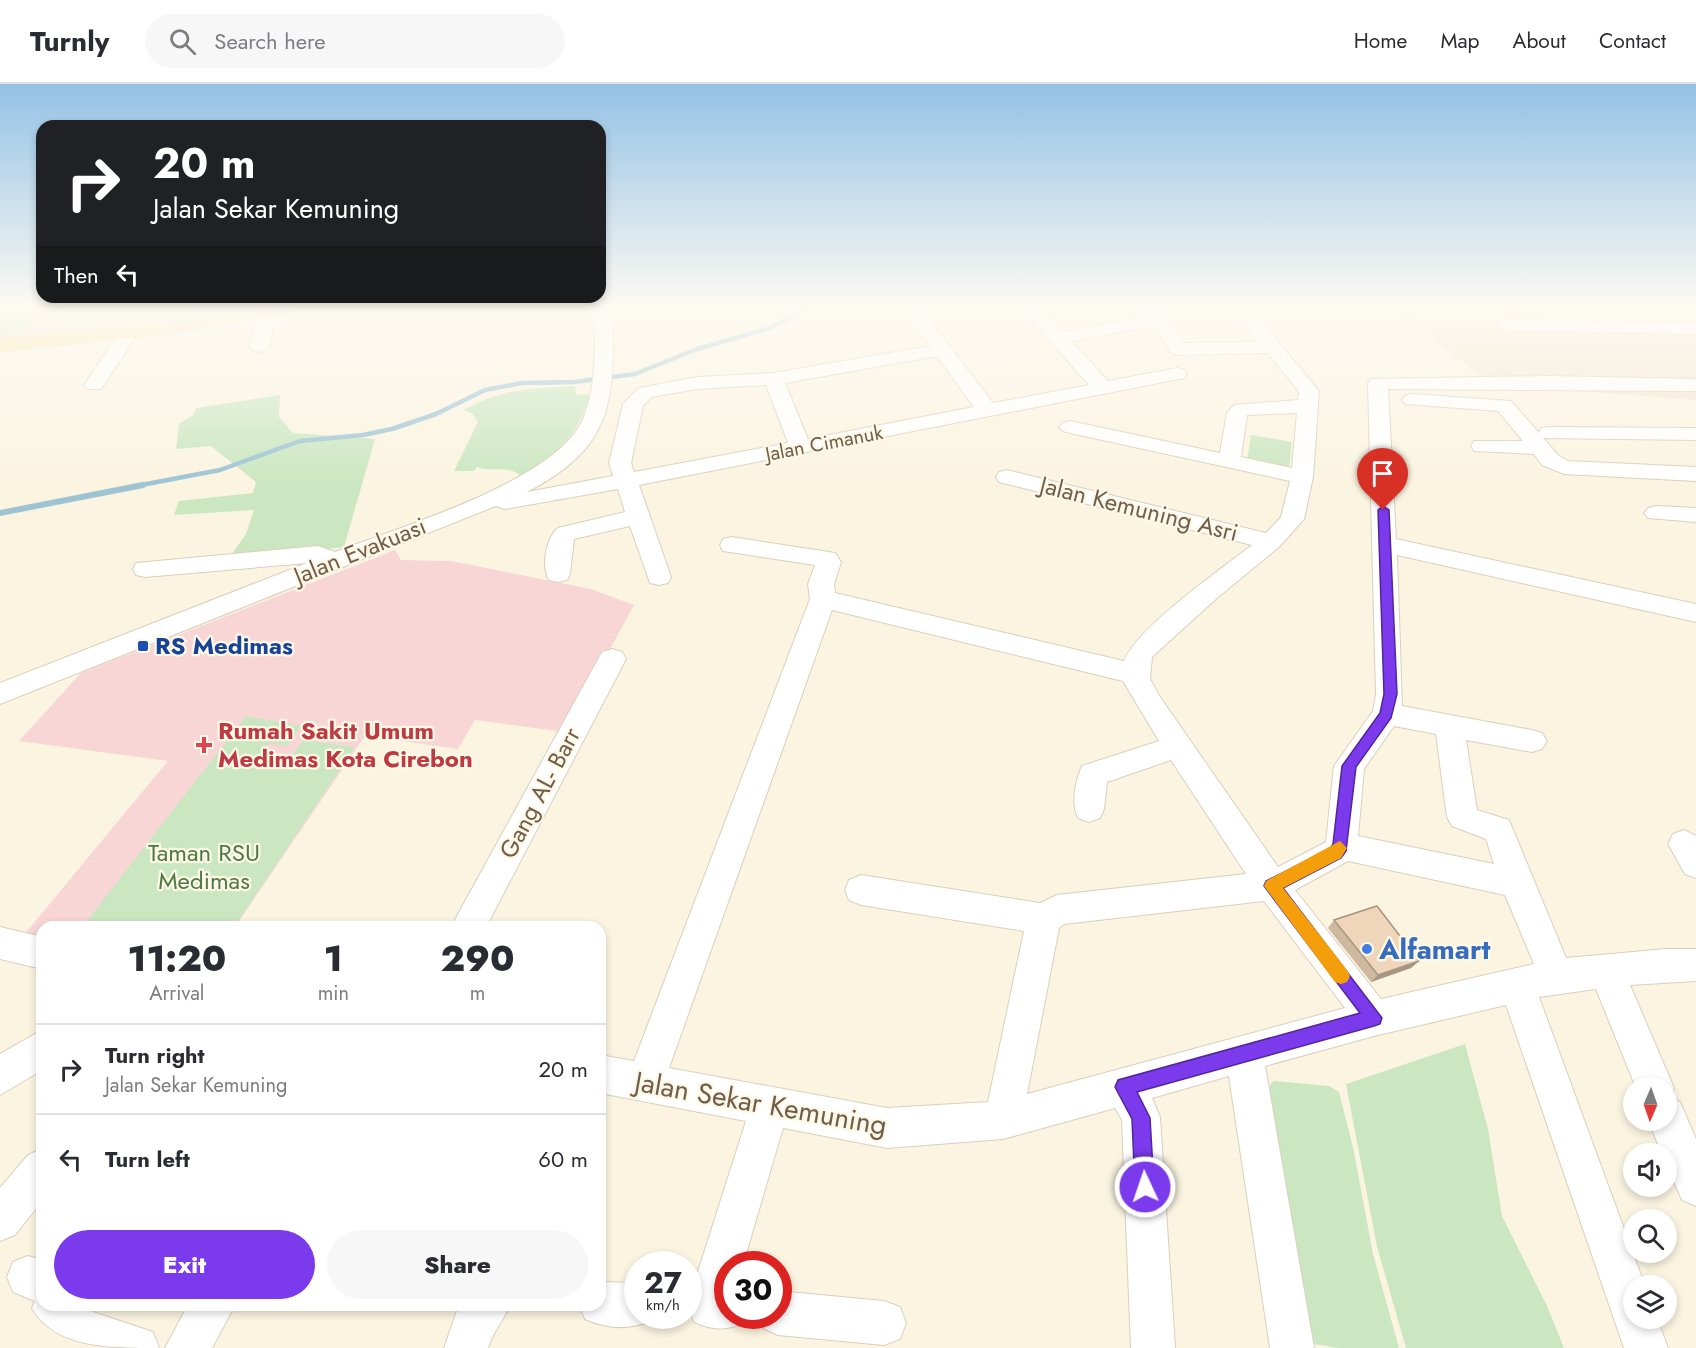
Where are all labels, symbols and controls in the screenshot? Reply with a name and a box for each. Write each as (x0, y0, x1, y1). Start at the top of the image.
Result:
search box (145, 14, 565, 68)
text: Turnly (30, 21, 109, 62)
icon: search (166, 25, 199, 58)
text: Search here (214, 25, 326, 57)
text: Home (1354, 26, 1407, 56)
text: Map (1440, 26, 1480, 56)
text: About (1513, 26, 1566, 56)
text: Contact (1599, 26, 1666, 56)
text: 20 m (153, 133, 255, 194)
icon: right (54, 144, 132, 222)
text: Jalan Sekar Kemuning (153, 189, 399, 228)
icon: left (111, 258, 144, 291)
text: Then (54, 259, 99, 291)
street label: Jalan Cimanuk (760, 418, 885, 470)
pin (1357, 448, 1408, 510)
icon: arrive (1366, 457, 1399, 490)
street label: Jalan Kemuning Asri (1033, 466, 1242, 550)
street label: Jalan Evakuasi (286, 508, 431, 594)
place label: RS Medimas (155, 628, 293, 663)
marker: RS Medimas (136, 639, 150, 653)
place label: Rumah Sakit Umum Medimas Kota Cirebon (218, 713, 473, 776)
street label: Gang AL- Barr (490, 720, 589, 865)
marker: Rumah Sakit Umum Medimas Kota Cirebon (195, 736, 213, 754)
park label: Taman RSU Medimas (148, 835, 260, 898)
place label: Alfamart (1378, 929, 1490, 970)
text: 11:20 (127, 932, 226, 984)
text: 1 (324, 932, 343, 984)
text: 290 (440, 932, 515, 984)
marker: Alfamart (1360, 942, 1374, 956)
text: Arrival (149, 979, 204, 1008)
text: min (318, 979, 349, 1008)
text: m (470, 979, 485, 1008)
text: Turn right (105, 1039, 205, 1071)
icon: right (54, 1053, 87, 1086)
text: 20 m (539, 1053, 588, 1085)
street label: Jalan Sekar Kemuning (628, 1060, 890, 1146)
text: Jalan Sekar Kemuning (105, 1071, 287, 1100)
north arrow (1623, 1077, 1677, 1131)
map controls (1623, 1077, 1677, 1329)
icon: left (54, 1143, 87, 1176)
text: Turn left (105, 1143, 190, 1175)
text: 60 m (538, 1143, 588, 1175)
button: sound (1623, 1143, 1677, 1197)
position arrow (1113, 1155, 1177, 1219)
button: search (1623, 1209, 1677, 1263)
button: Exit (54, 1230, 315, 1299)
button: Share (327, 1230, 588, 1299)
speed limit sign: 30 (714, 1251, 792, 1329)
text: 27 (644, 1261, 682, 1304)
button: layers (1623, 1275, 1677, 1329)
text: km/h (646, 1294, 680, 1316)

